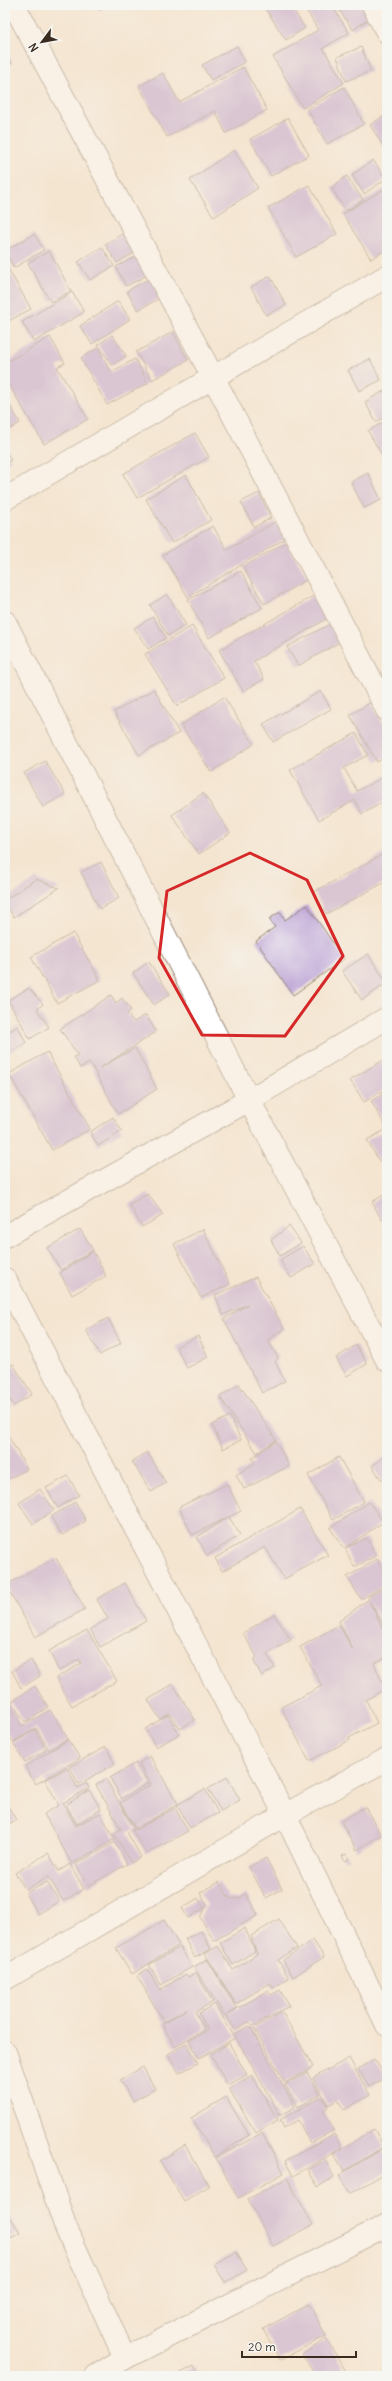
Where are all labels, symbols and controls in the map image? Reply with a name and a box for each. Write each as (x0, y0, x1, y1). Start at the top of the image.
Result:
north arrow (22, 22, 62, 62)
text: N (26, 40, 41, 54)
scale bar (242, 2333, 356, 2359)
text: 20 m (248, 2339, 276, 2354)

